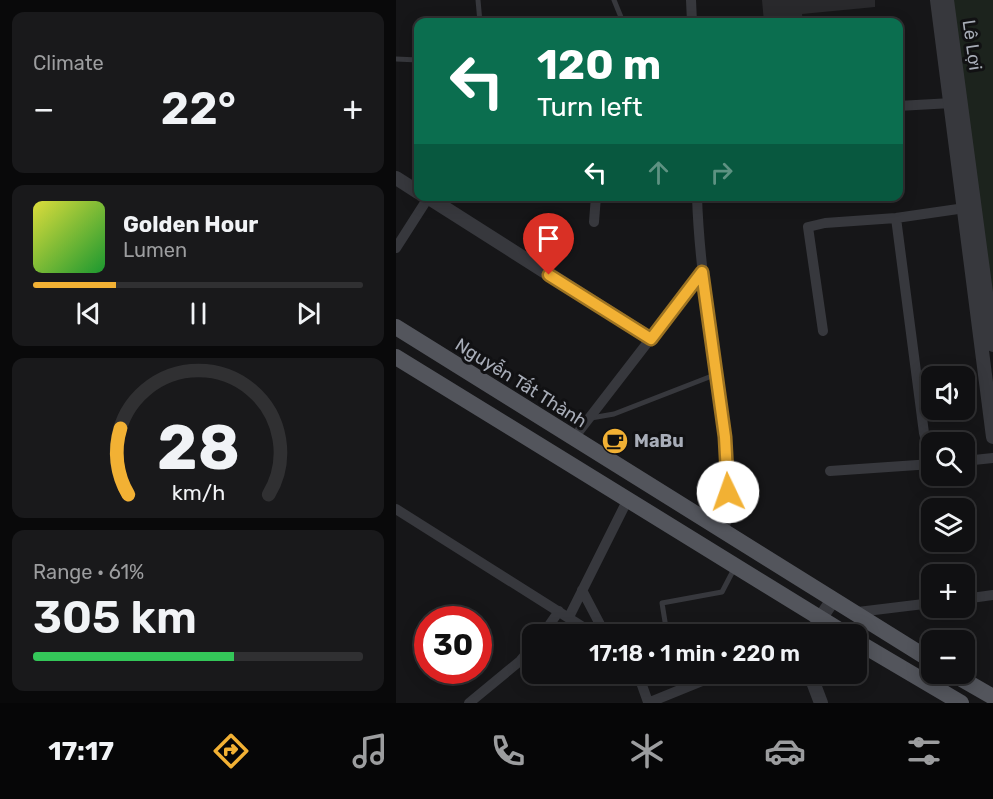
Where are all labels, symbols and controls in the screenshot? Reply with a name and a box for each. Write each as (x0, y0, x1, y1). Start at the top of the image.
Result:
street label: Lê Lợi (958, 18, 986, 72)
text: 120 m (537, 40, 661, 90)
icon: left (438, 42, 516, 120)
text: Climate (33, 51, 104, 75)
text: 22° (161, 82, 236, 135)
text: − (33, 89, 54, 128)
text: + (342, 89, 363, 128)
text: Turn left (537, 91, 642, 123)
icon: left (579, 156, 612, 189)
icon: ahead (642, 156, 675, 189)
icon: right (705, 156, 738, 189)
text: Golden Hour (123, 211, 258, 238)
pin (523, 213, 574, 275)
icon: arrive (532, 222, 565, 255)
text: Lumen (123, 238, 187, 262)
icon: previous (72, 297, 105, 330)
icon: pause (182, 297, 215, 330)
icon: next (292, 297, 325, 330)
street label: Nguyễn Tất Thành (451, 333, 591, 432)
map controls (921, 366, 975, 684)
button: sound (921, 366, 975, 420)
text: 28 (157, 411, 239, 485)
cafe icon: MaBu (600, 426, 630, 456)
place label: MaBu (634, 430, 684, 452)
button: search (921, 432, 975, 486)
position arrow (696, 460, 760, 524)
text: km/h (171, 480, 225, 505)
button: layers (921, 498, 975, 552)
text: Range · 61% (33, 560, 144, 584)
button: + (921, 564, 975, 618)
text: 305 km (33, 591, 197, 644)
speed limit sign: 30 (414, 606, 492, 684)
button: − (921, 630, 975, 684)
text: 17:18 · 1 min · 220 m (589, 640, 800, 667)
icon: directions (210, 730, 252, 772)
icon: music (349, 730, 391, 772)
icon: phone (487, 730, 529, 772)
icon: climate (626, 730, 668, 772)
icon: car (764, 730, 806, 772)
icon: filters (903, 730, 945, 772)
text: 17:17 (48, 735, 114, 767)

